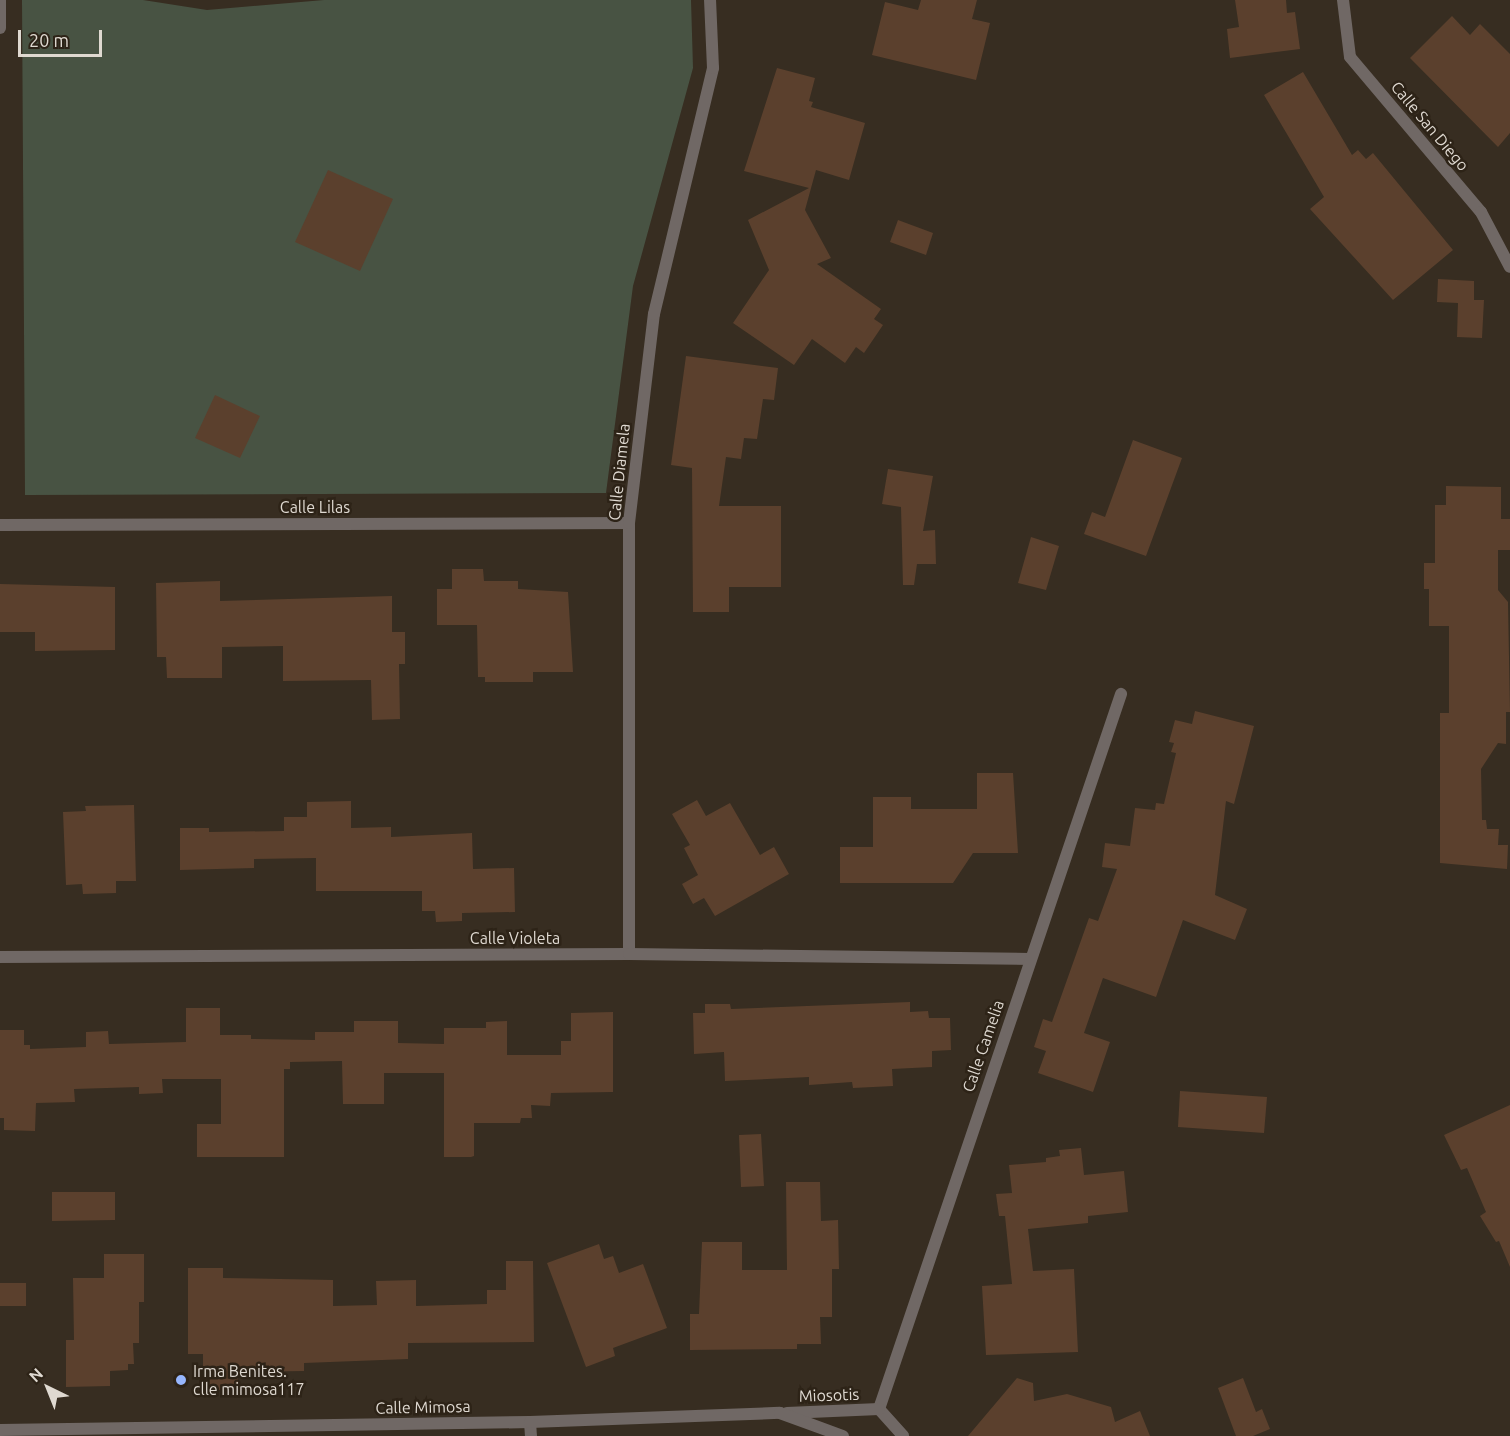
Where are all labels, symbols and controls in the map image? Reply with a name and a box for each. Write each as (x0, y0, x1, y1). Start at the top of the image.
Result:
scale bar (21, 18, 105, 56)
text: 20 m (29, 30, 69, 50)
street label: Calle San Diego (1387, 77, 1473, 175)
street label: Calle Diamela (604, 423, 634, 521)
street label: Calle Lilas (280, 497, 350, 517)
street label: Calle Violeta (470, 928, 560, 948)
street label: Calle Camelia (958, 998, 1008, 1094)
north arrow (18, 1358, 78, 1418)
place label: Irma Benites. clle mimosa117 (193, 1361, 304, 1399)
text: N (25, 1364, 46, 1385)
marker: Irma Benites. clle mimosa117 (174, 1373, 188, 1387)
street label: Miosotis (798, 1384, 860, 1406)
street label: Calle Mimosa (375, 1397, 471, 1417)

